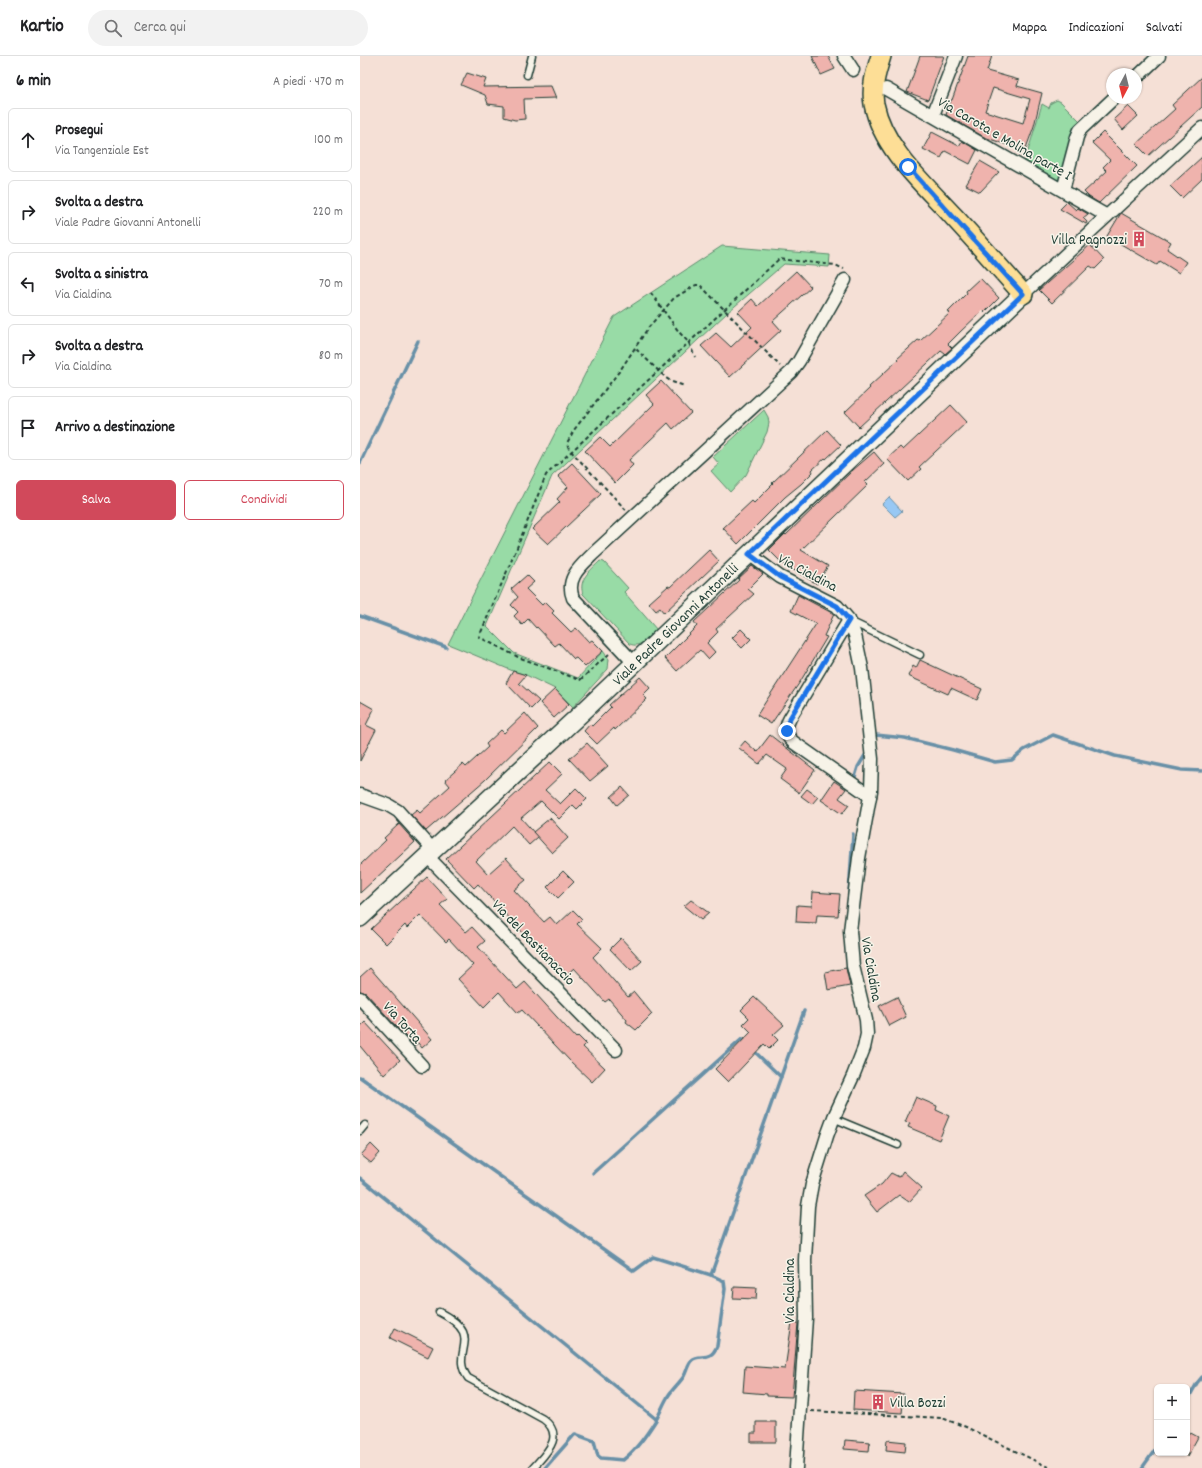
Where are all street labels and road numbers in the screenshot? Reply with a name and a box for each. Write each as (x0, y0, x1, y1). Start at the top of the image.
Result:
street label: Via Carota e Molina parte I (933, 92, 1076, 187)
street label: Via Cialdina (773, 549, 842, 599)
street label: Viale Padre Giovanni Antonelli (608, 559, 745, 692)
street label: Via del Bastianaccio (486, 895, 580, 992)
street label: Via Cialdina (854, 935, 887, 1004)
street label: Via Torta (377, 997, 427, 1050)
street label: Via Cialdina (780, 1258, 802, 1323)

